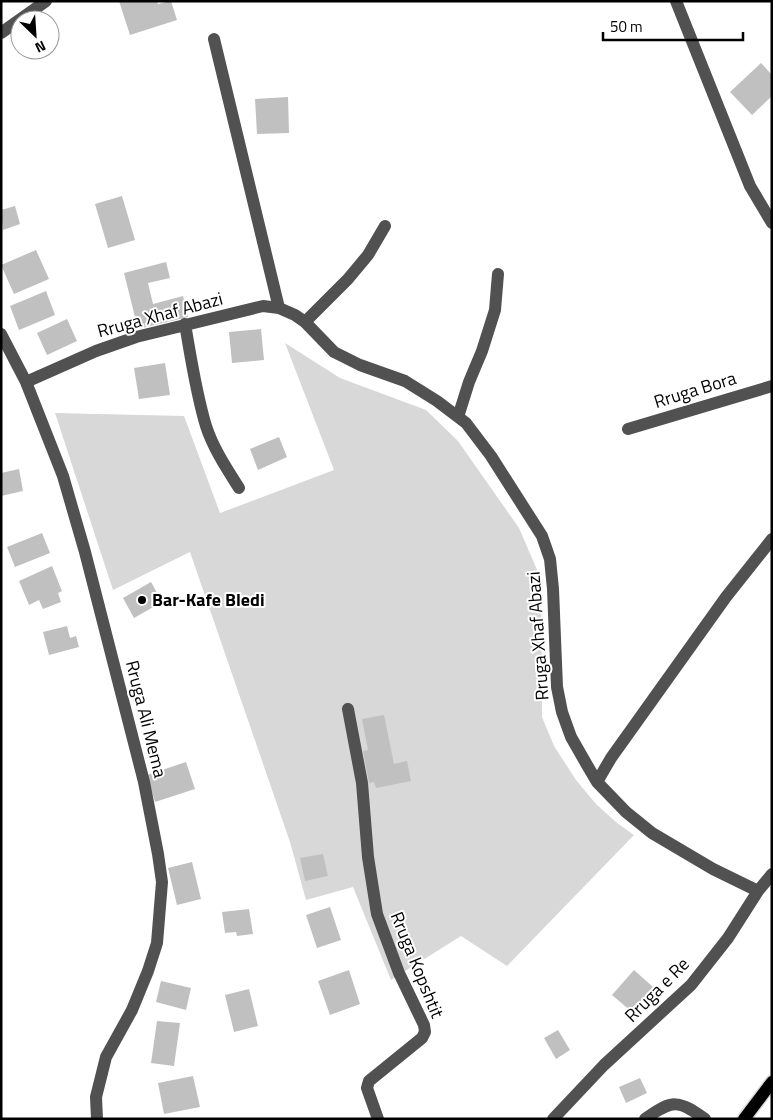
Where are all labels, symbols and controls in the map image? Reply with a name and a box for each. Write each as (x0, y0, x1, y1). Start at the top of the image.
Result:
north arrow (10, 10, 60, 60)
scale bar (603, 10, 743, 42)
text: 50 m (610, 15, 643, 38)
text: N (32, 36, 50, 59)
street label: Rruga Xhaf Abazi (94, 285, 226, 344)
street label: Rruga Bora (650, 364, 739, 415)
street label: Rruga Xhaf Abazi (520, 571, 555, 701)
place label: Bar-Kafe Bledi (152, 586, 265, 613)
marker: Bar-Kafe Bledi (136, 594, 148, 606)
street label: Rruga Ali Mema (119, 657, 174, 780)
street label: Rruga Kopshtit (384, 908, 451, 1023)
street label: Rruga e Re (618, 951, 695, 1028)

